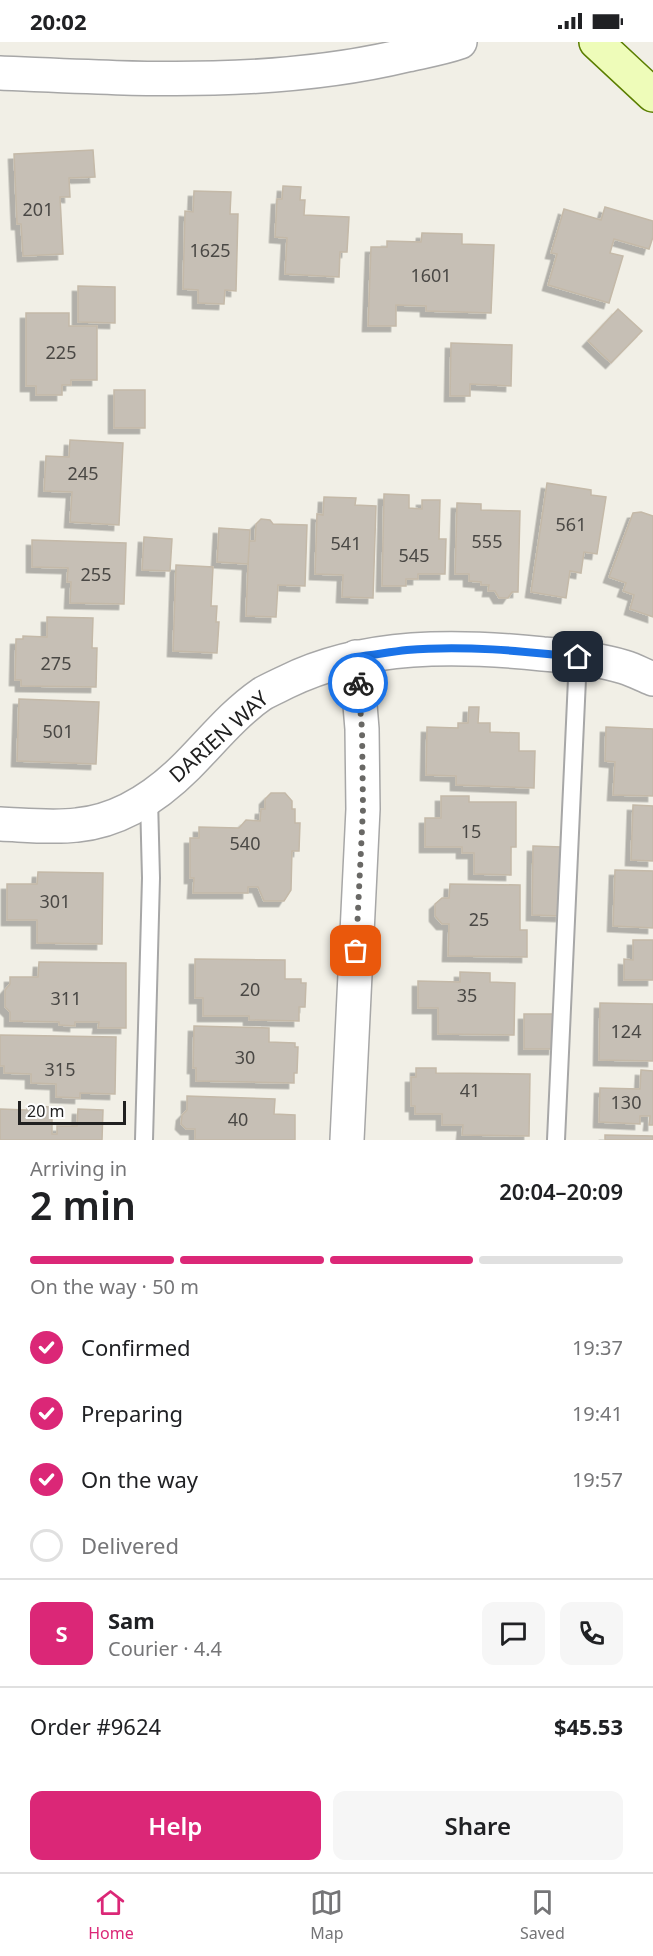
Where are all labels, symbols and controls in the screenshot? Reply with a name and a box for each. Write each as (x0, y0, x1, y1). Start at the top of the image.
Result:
text: 20:02 (30, 6, 87, 36)
house number: 201 (23, 197, 53, 221)
house number: 1625 (189, 238, 231, 262)
house number: 1601 (410, 263, 452, 287)
house number: 225 (46, 340, 76, 364)
house number: 245 (68, 461, 98, 485)
house number: 561 (556, 512, 586, 536)
house number: 555 (472, 529, 502, 553)
house number: 541 (331, 531, 361, 555)
house number: 545 (399, 543, 429, 567)
house number: 255 (81, 562, 111, 586)
pin (552, 631, 603, 682)
icon: home (561, 640, 594, 673)
house number: 275 (41, 651, 71, 675)
courier (328, 653, 388, 713)
icon: bike (342, 667, 375, 700)
street label: DARIEN WAY (163, 684, 274, 788)
house number: 501 (43, 719, 73, 743)
house number: 15 (461, 819, 481, 843)
house number: 540 (230, 831, 260, 855)
house number: 301 (40, 889, 70, 913)
house number: 25 (469, 907, 489, 931)
pin (330, 925, 381, 976)
icon: bag (339, 934, 372, 967)
house number: 20 (240, 977, 260, 1001)
house number: 35 (457, 983, 477, 1007)
house number: 311 (51, 986, 81, 1010)
house number: 124 (611, 1019, 641, 1043)
house number: 30 (235, 1045, 255, 1069)
house number: 315 (45, 1057, 75, 1081)
house number: 41 (460, 1078, 480, 1102)
house number: 130 (611, 1090, 641, 1114)
scale bar (18, 1098, 126, 1126)
text: 20 m (27, 1100, 64, 1122)
house number: 40 (228, 1107, 248, 1131)
text: Arriving in (30, 1155, 127, 1182)
text: 20:04–20:09 (499, 1176, 623, 1206)
text: 2 min (30, 1178, 136, 1231)
text: On the way · 50 m (30, 1273, 199, 1300)
icon: check (30, 1331, 63, 1364)
text: Confirmed (81, 1332, 191, 1362)
text: 19:37 (572, 1334, 623, 1361)
icon: check (30, 1397, 63, 1430)
text: Preparing (81, 1398, 183, 1428)
text: 19:41 (572, 1400, 623, 1427)
icon: check (30, 1463, 63, 1496)
text: On the way (81, 1464, 198, 1494)
text: 19:57 (572, 1466, 623, 1493)
text: Delivered (81, 1530, 179, 1560)
button: chat (482, 1602, 545, 1665)
button: phone (560, 1602, 623, 1665)
text: Sam (108, 1605, 155, 1635)
text: S (55, 1618, 68, 1648)
text: Courier · 4.4 (108, 1635, 222, 1662)
text: Order #9624 (30, 1711, 161, 1741)
text: $45.53 (554, 1711, 623, 1741)
button: Help (30, 1791, 321, 1860)
button: Share (333, 1791, 623, 1860)
tab: Home (88, 1886, 134, 1944)
tab: Map (310, 1886, 344, 1944)
tab: Saved (520, 1886, 565, 1944)

